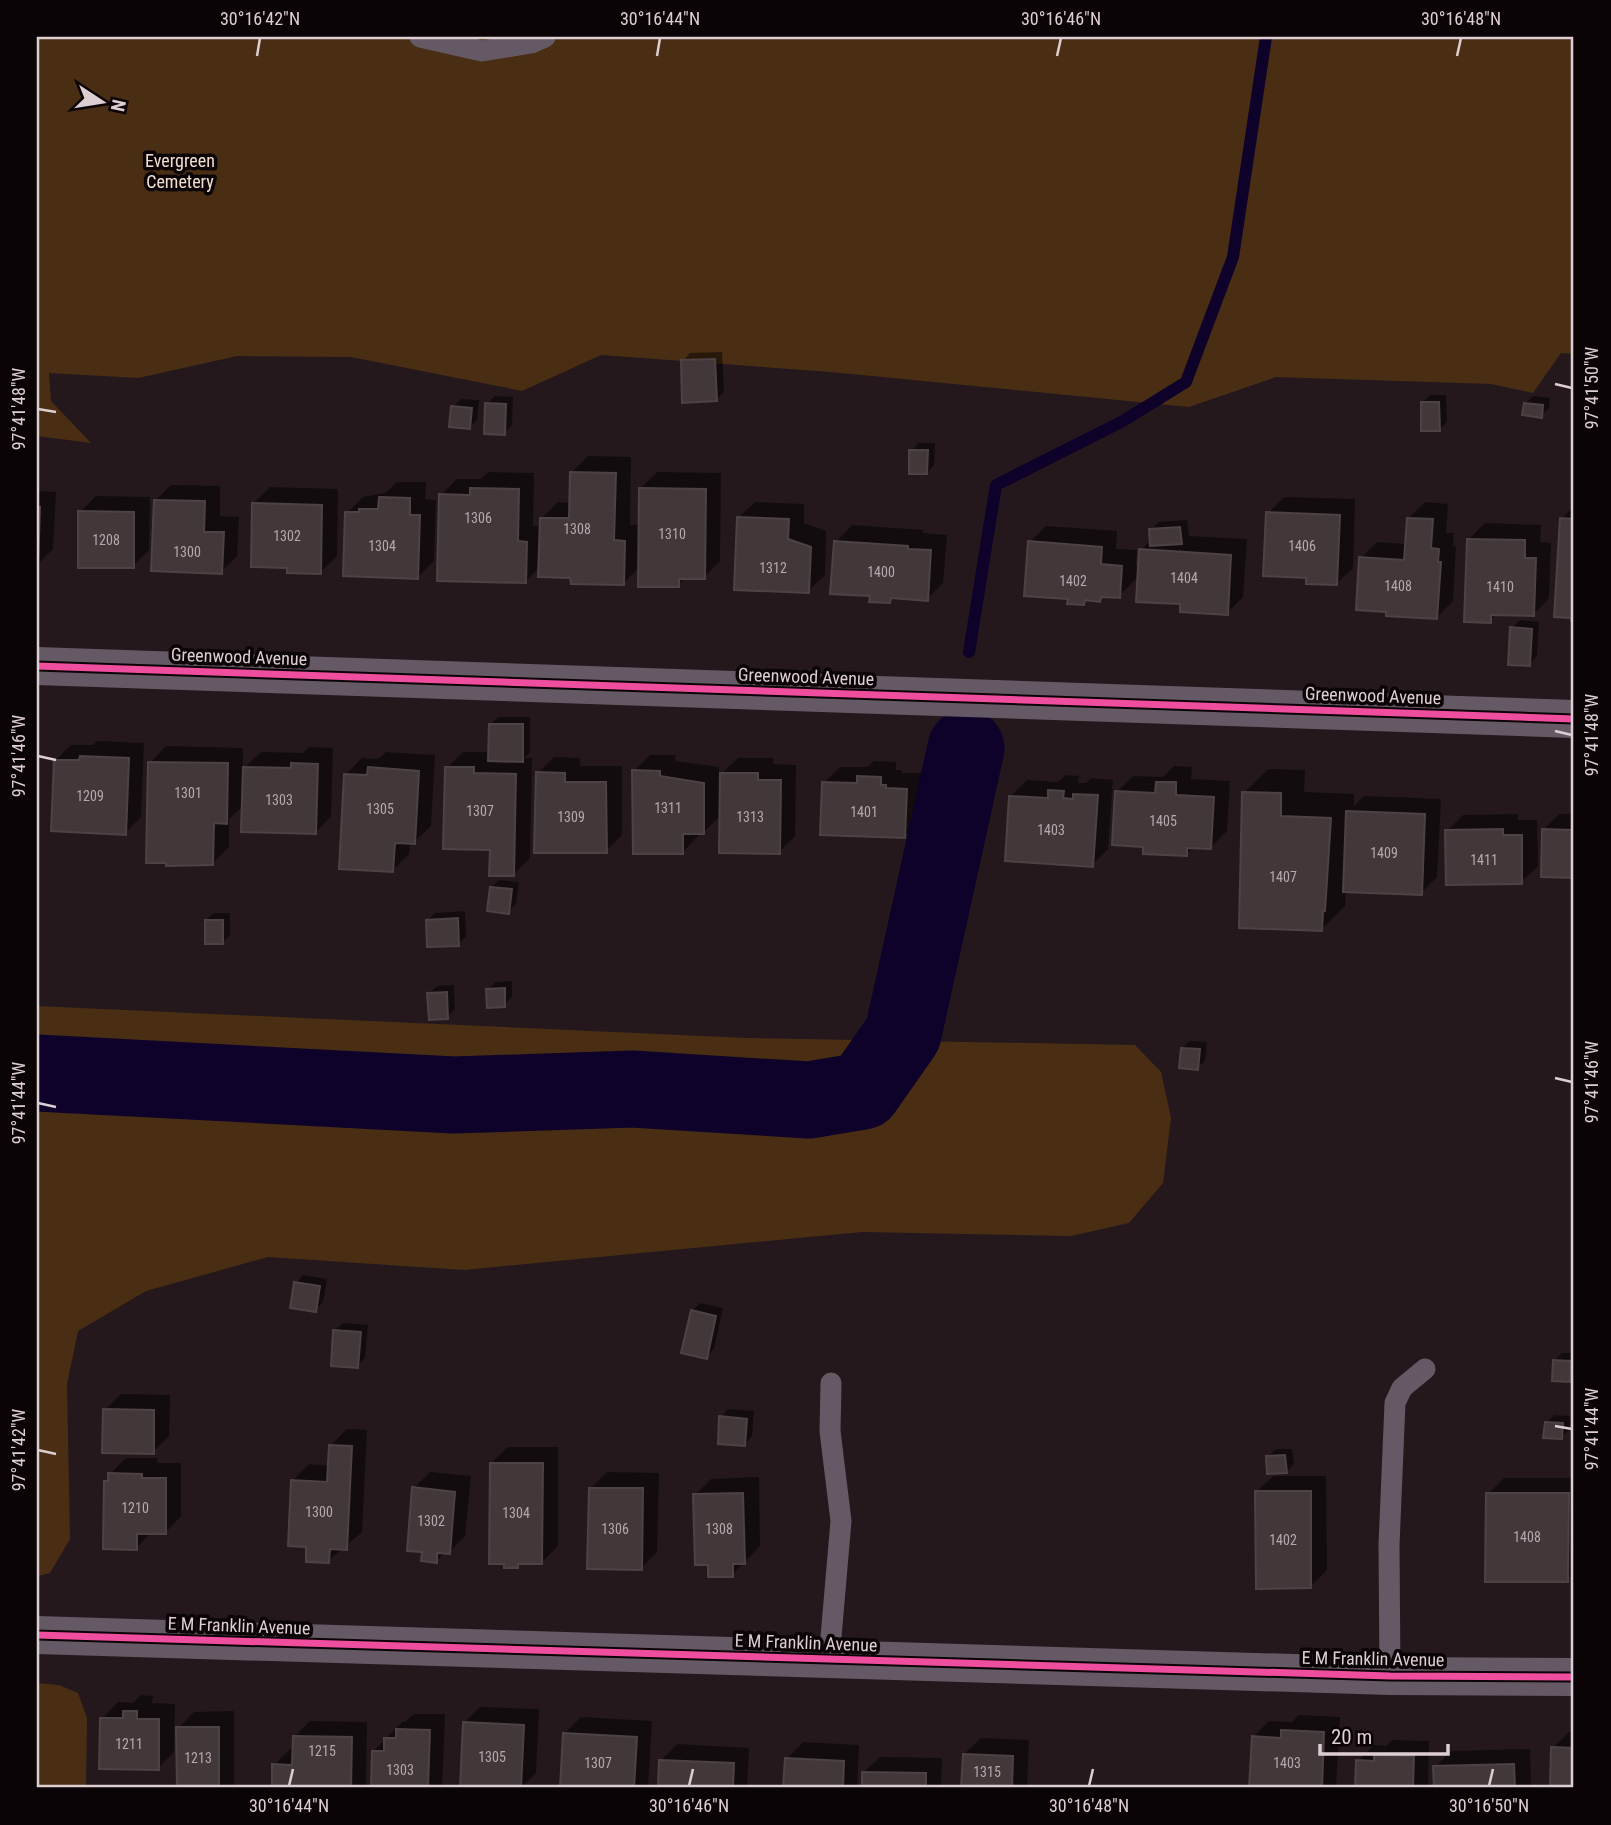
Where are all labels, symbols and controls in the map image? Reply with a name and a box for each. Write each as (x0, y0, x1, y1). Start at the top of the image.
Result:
text: 30°16'42"N (220, 8, 300, 29)
text: 30°16'44"N (620, 8, 700, 29)
text: 30°16'46"N (1021, 8, 1101, 29)
text: 30°16'48"N (1421, 8, 1501, 29)
north arrow (66, 66, 136, 136)
text: N (106, 97, 131, 114)
park label: Evergreen Cemetery (145, 150, 215, 192)
text: 97°41'50"W (1581, 346, 1602, 429)
text: 97°41'48"W (8, 367, 29, 450)
house number: 1306 (464, 510, 492, 526)
house number: 1308 (563, 521, 591, 537)
house number: 1310 (658, 526, 686, 542)
house number: 1302 (273, 528, 301, 544)
house number: 1208 (92, 532, 120, 548)
house number: 1304 (368, 538, 396, 554)
house number: 1406 (1288, 538, 1316, 554)
house number: 1300 (173, 544, 201, 560)
house number: 1312 (759, 560, 787, 576)
house number: 1400 (867, 564, 895, 580)
house number: 1404 (1170, 570, 1198, 586)
house number: 1402 (1059, 573, 1087, 589)
house number: 1408 (1384, 578, 1412, 594)
house number: 1410 (1486, 579, 1514, 595)
street label: Greenwood Avenue (171, 644, 307, 669)
street label: Greenwood Avenue (738, 664, 874, 689)
street label: Greenwood Avenue (1305, 683, 1441, 708)
text: 97°41'48"W (1581, 693, 1602, 776)
text: 97°41'46"W (8, 714, 29, 797)
house number: 1301 (174, 785, 202, 801)
house number: 1209 (76, 788, 104, 804)
house number: 1303 (265, 792, 293, 808)
house number: 1311 (654, 800, 682, 816)
house number: 1305 (366, 801, 394, 817)
house number: 1307 (466, 803, 494, 819)
house number: 1401 (850, 804, 878, 820)
house number: 1309 (557, 809, 585, 825)
house number: 1313 (736, 809, 764, 825)
house number: 1405 (1149, 813, 1177, 829)
house number: 1403 (1037, 822, 1065, 838)
house number: 1409 (1370, 845, 1398, 861)
house number: 1411 (1470, 852, 1498, 868)
house number: 1407 (1269, 869, 1297, 885)
text: 97°41'46"W (1581, 1040, 1602, 1123)
text: 97°41'44"W (8, 1061, 29, 1144)
text: 97°41'44"W (1581, 1387, 1602, 1470)
text: 97°41'42"W (8, 1408, 29, 1491)
house number: 1210 (121, 1500, 149, 1516)
house number: 1300 (305, 1504, 333, 1520)
house number: 1304 (502, 1505, 530, 1521)
house number: 1302 (417, 1513, 445, 1529)
house number: 1306 (601, 1521, 629, 1537)
house number: 1308 (705, 1521, 733, 1537)
house number: 1408 (1513, 1529, 1541, 1545)
house number: 1402 (1269, 1532, 1297, 1548)
street label: E M Franklin Avenue (167, 1613, 311, 1638)
street label: E M Franklin Avenue (734, 1630, 878, 1655)
street label: E M Franklin Avenue (1301, 1647, 1445, 1670)
scale bar (1320, 1713, 1448, 1757)
text: 20 m (1331, 1725, 1372, 1749)
house number: 1211 (115, 1736, 143, 1752)
house number: 1215 (308, 1743, 336, 1759)
house number: 1305 (478, 1749, 506, 1765)
house number: 1213 (184, 1750, 212, 1766)
house number: 1307 (584, 1755, 612, 1771)
house number: 1403 (1273, 1755, 1301, 1771)
house number: 1303 (386, 1762, 414, 1778)
house number: 1315 (973, 1764, 1001, 1780)
text: 30°16'44"N (249, 1795, 329, 1816)
text: 30°16'46"N (649, 1795, 729, 1816)
text: 30°16'48"N (1049, 1795, 1129, 1816)
text: 30°16'50"N (1449, 1795, 1529, 1816)

